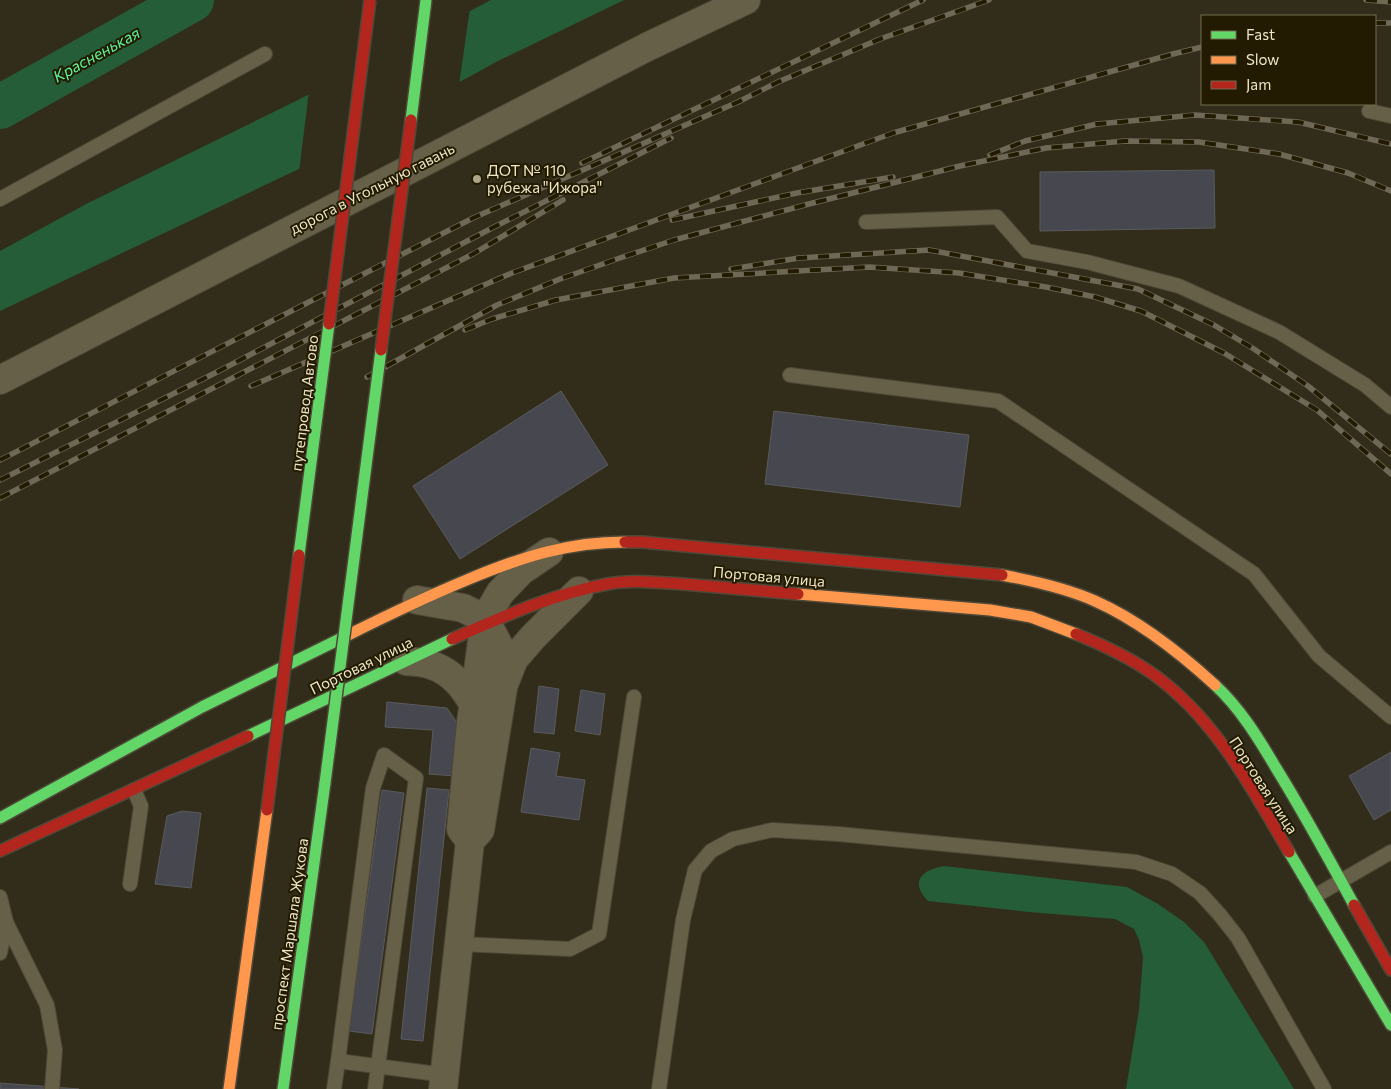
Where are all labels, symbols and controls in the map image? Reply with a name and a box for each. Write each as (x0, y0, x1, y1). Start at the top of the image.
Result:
legend (1201, 15, 1376, 105)
water label: Красненькая (49, 22, 143, 86)
text: Fast (1246, 25, 1275, 43)
text: Slow (1246, 50, 1279, 68)
text: Jam (1246, 75, 1271, 93)
street label: дорога в Угольную гавань (287, 138, 458, 237)
place label: ДОТ № 110 рубежа "Ижора" (487, 161, 602, 196)
marker: ДОТ № 110 рубежа "Ижора" (471, 173, 483, 185)
street label: путепровод Автово (287, 334, 321, 472)
street label: Портовая улица (712, 562, 826, 590)
street label: Портовая улица (307, 632, 415, 698)
street label: Портовая улица (1226, 733, 1302, 837)
street label: проспект Маршала Жукова (267, 837, 311, 1031)

